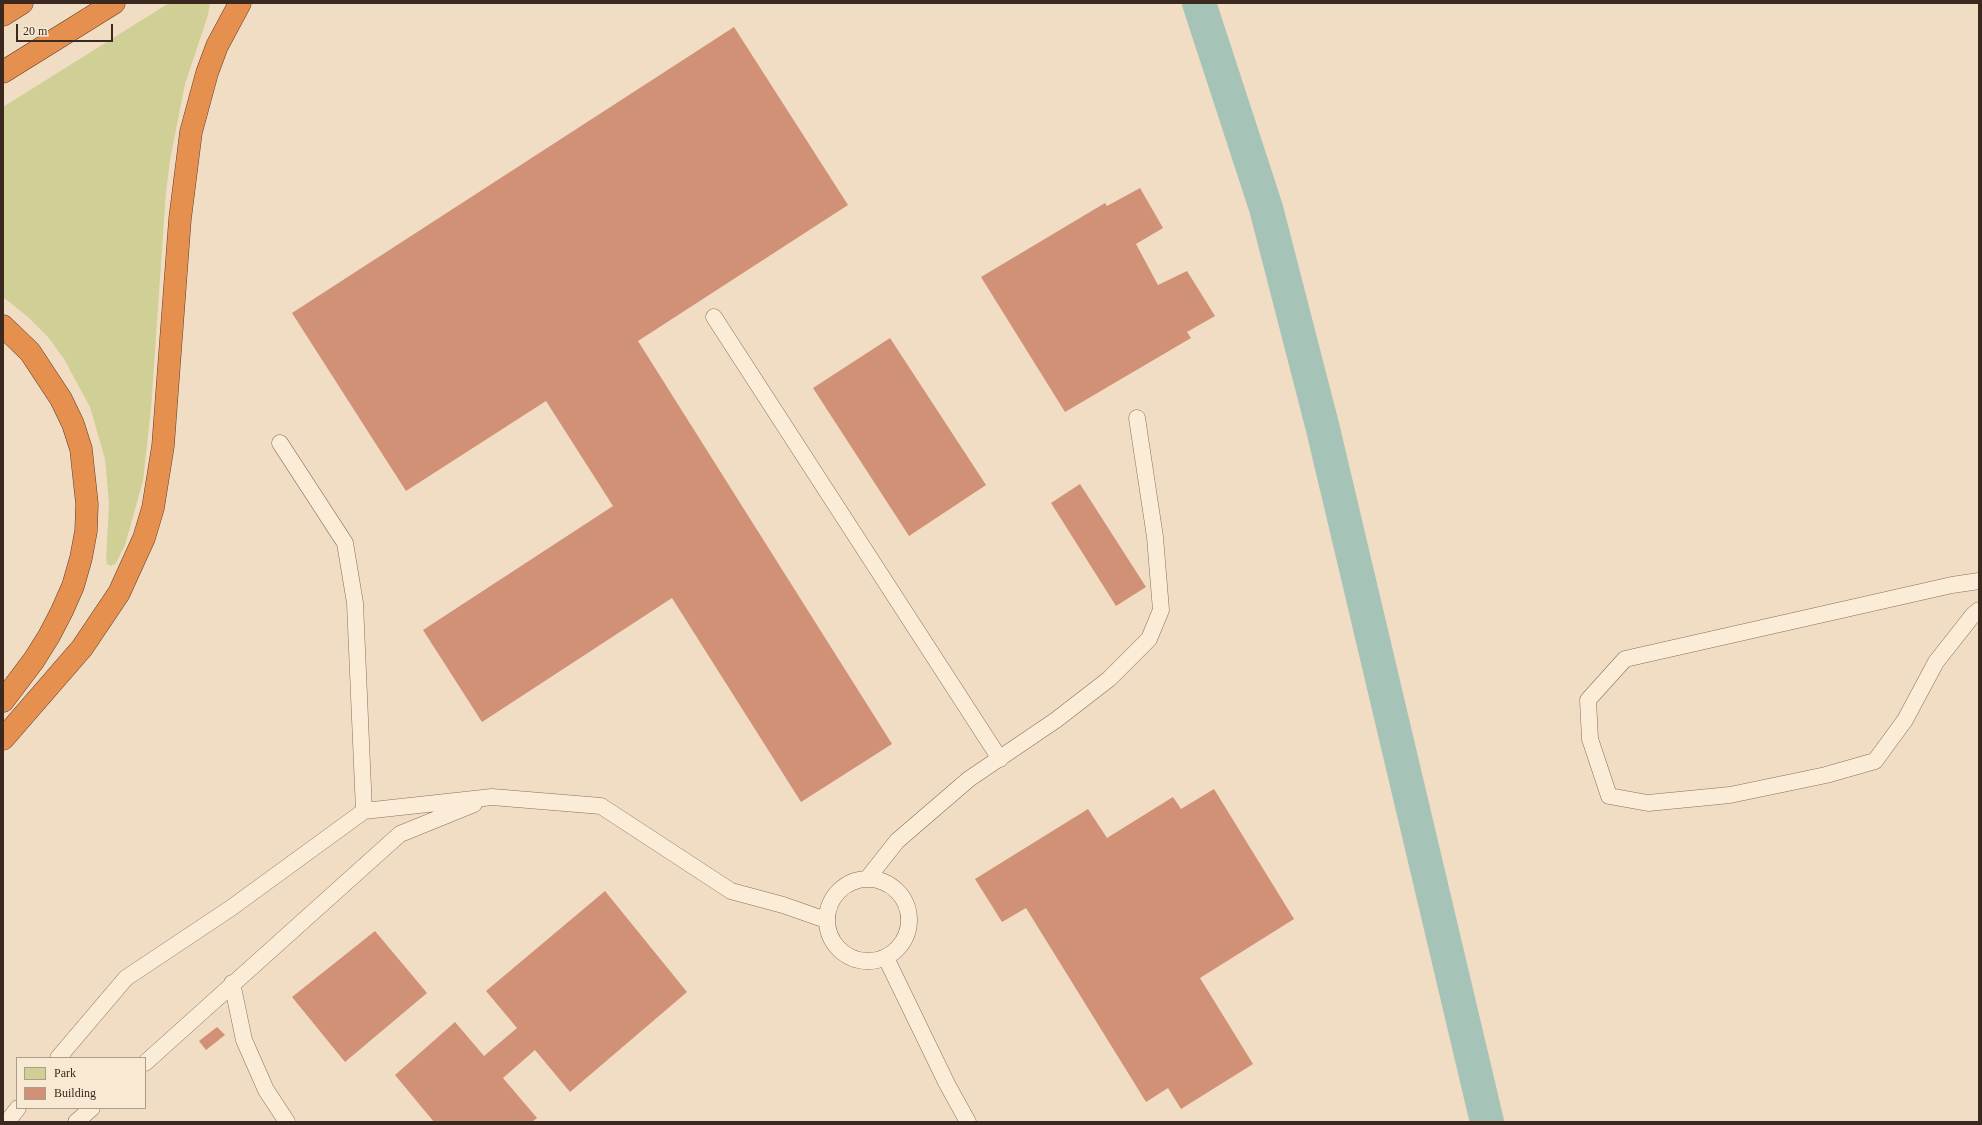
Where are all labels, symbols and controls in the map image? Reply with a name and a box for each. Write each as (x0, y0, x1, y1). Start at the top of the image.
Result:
scale bar (18, 16, 115, 42)
text: 20 m (23, 24, 47, 38)
legend (16, 1057, 146, 1109)
text: Park (54, 1066, 76, 1080)
text: Building (54, 1086, 96, 1100)

